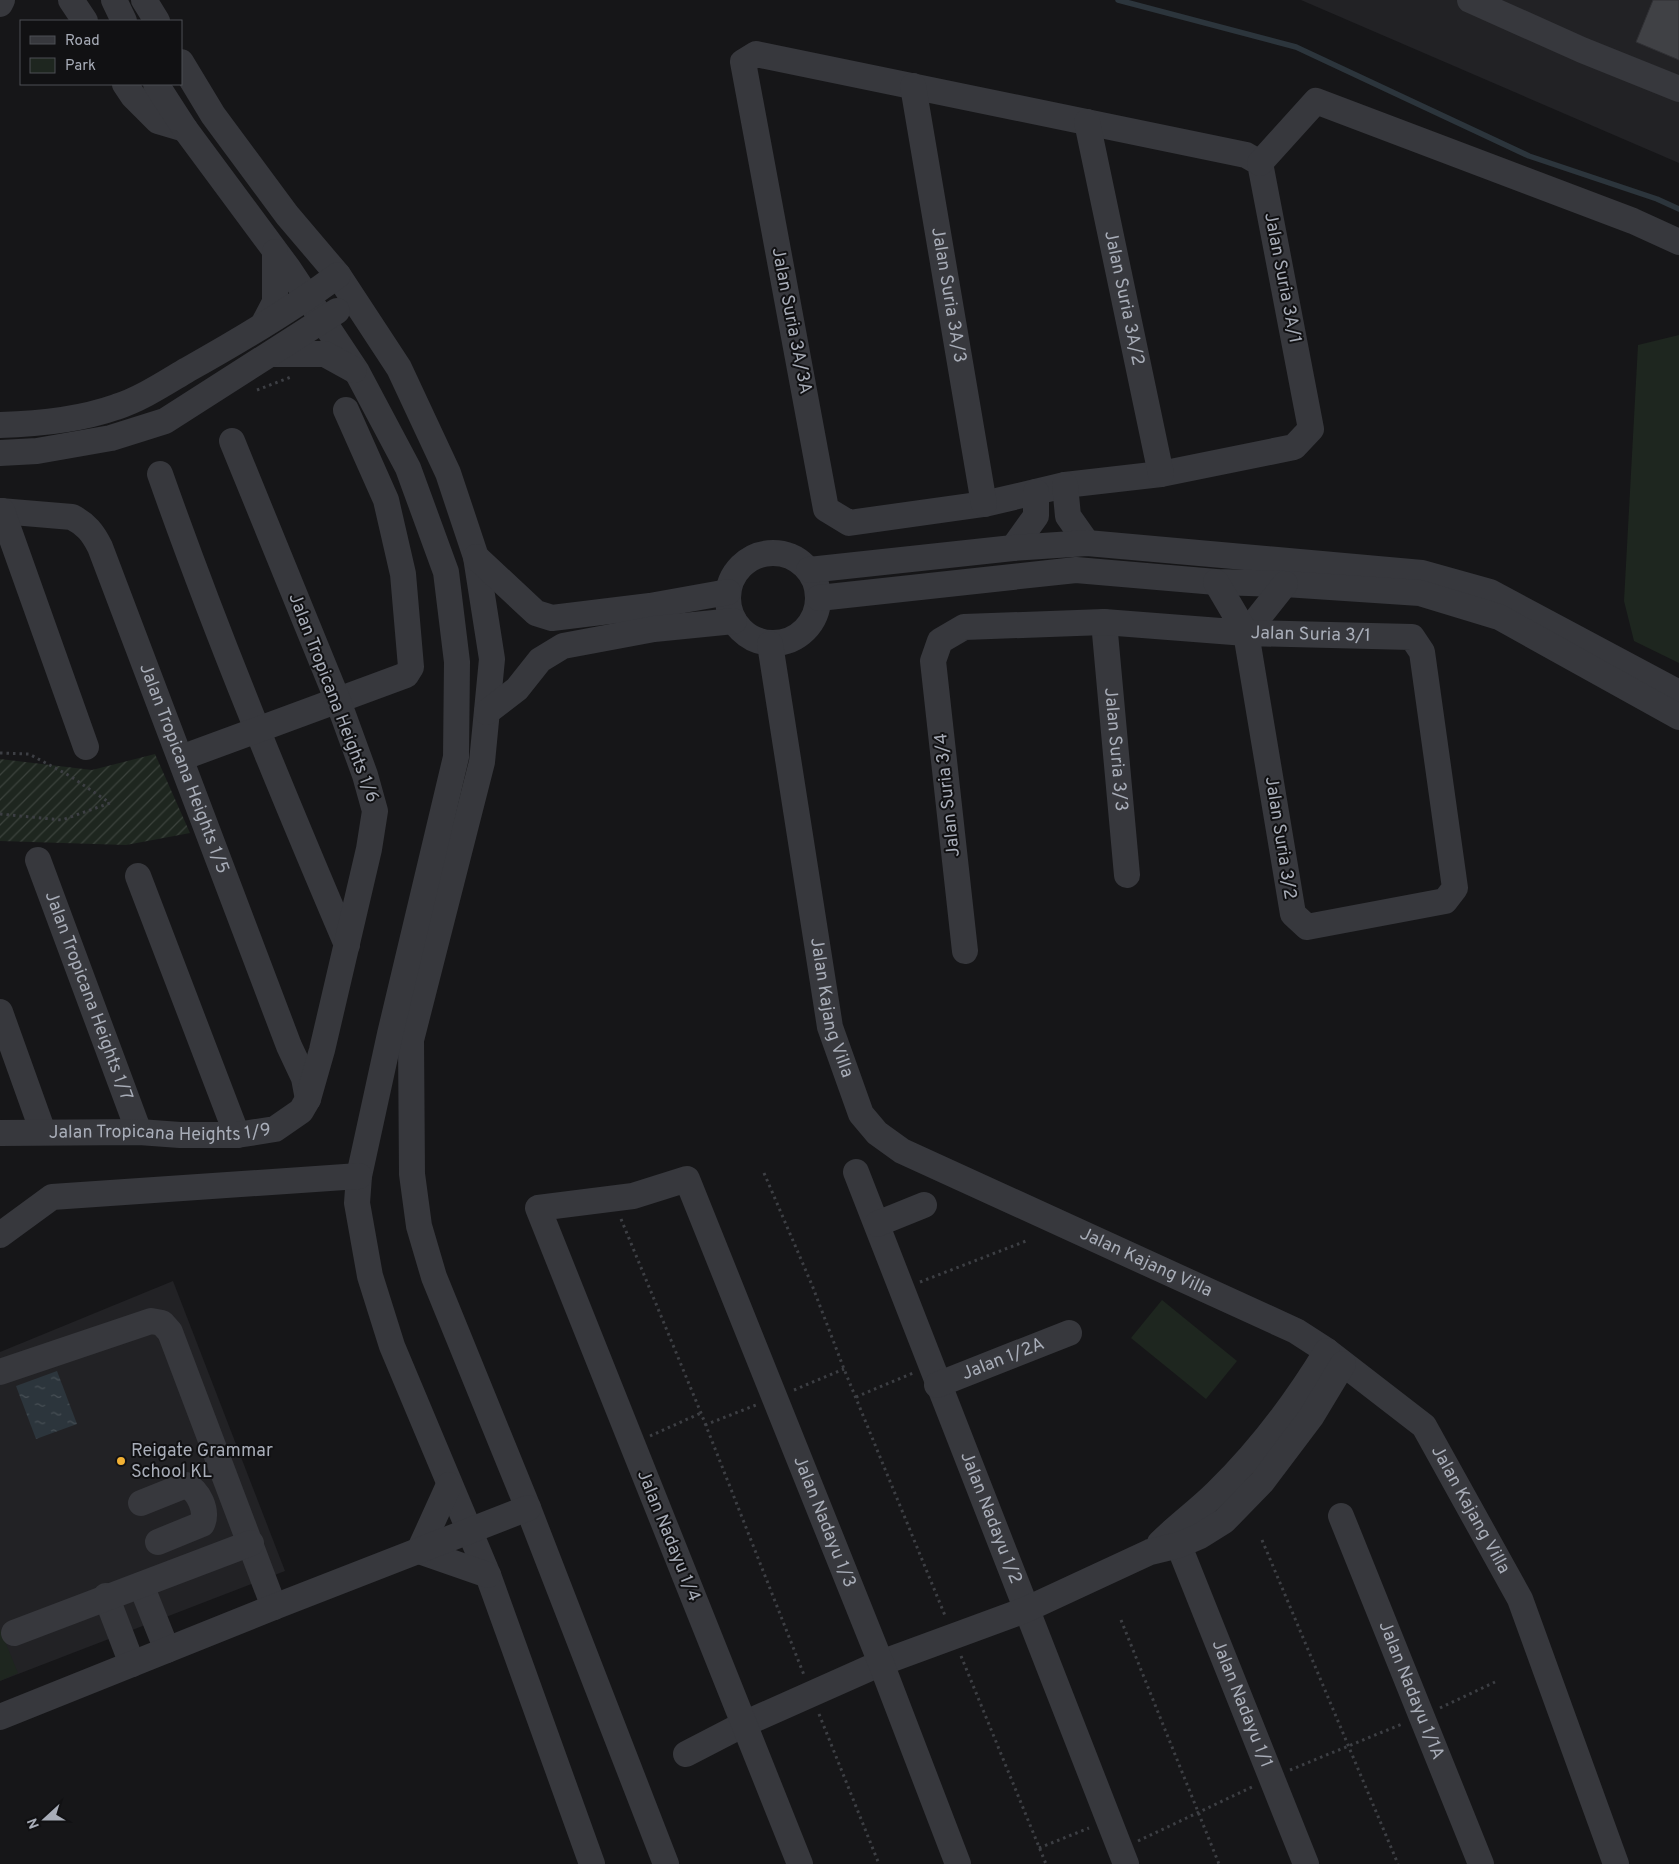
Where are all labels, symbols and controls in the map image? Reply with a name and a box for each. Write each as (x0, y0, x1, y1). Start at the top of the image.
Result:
legend (20, 20, 182, 85)
text: Road (65, 32, 100, 51)
text: Park (65, 57, 96, 76)
street label: Jalan Suria 3A/1 (1258, 211, 1306, 345)
street label: Jalan Suria 3A/3 (926, 226, 971, 364)
street label: Jalan Suria 3A/2 (1099, 229, 1149, 368)
street label: Jalan Suria 3A/3A (766, 246, 816, 396)
street label: Jalan Tropicana Heights 1/6 (282, 590, 384, 806)
street label: Jalan Suria 3/1 (1250, 622, 1371, 648)
street label: Jalan Tropicana Heights 1/5 (134, 660, 234, 877)
street label: Jalan Suria 3/3 (1099, 687, 1133, 812)
street label: Jalan Suria 3/4 (930, 732, 966, 858)
street label: Jalan Suria 3/2 (1259, 775, 1301, 901)
street label: Jalan Tropicana Heights 1/7 (39, 888, 138, 1104)
street label: Jalan Kajang Villa (805, 936, 859, 1081)
street label: Jalan Tropicana Heights 1/9 (49, 1118, 273, 1147)
street label: Jalan Kajang Villa (1076, 1222, 1216, 1303)
street label: Jalan 1/2A (958, 1332, 1048, 1386)
place label: Reigate Grammar School KL (131, 1440, 273, 1484)
street label: Jalan Kajang Villa (1426, 1441, 1515, 1578)
street label: Jalan Nadayu 1/2 (955, 1448, 1027, 1587)
street label: Jalan Nadayu 1/3 (788, 1453, 861, 1591)
marker: Reigate Grammar School KL (115, 1455, 127, 1467)
street label: Jalan Nadayu 1/4 (631, 1467, 705, 1605)
street label: Jalan Nadayu 1/1A (1373, 1618, 1449, 1763)
street label: Jalan Nadayu 1/1 (1206, 1636, 1278, 1771)
north arrow (20, 1794, 70, 1844)
text: N (25, 1815, 44, 1831)

